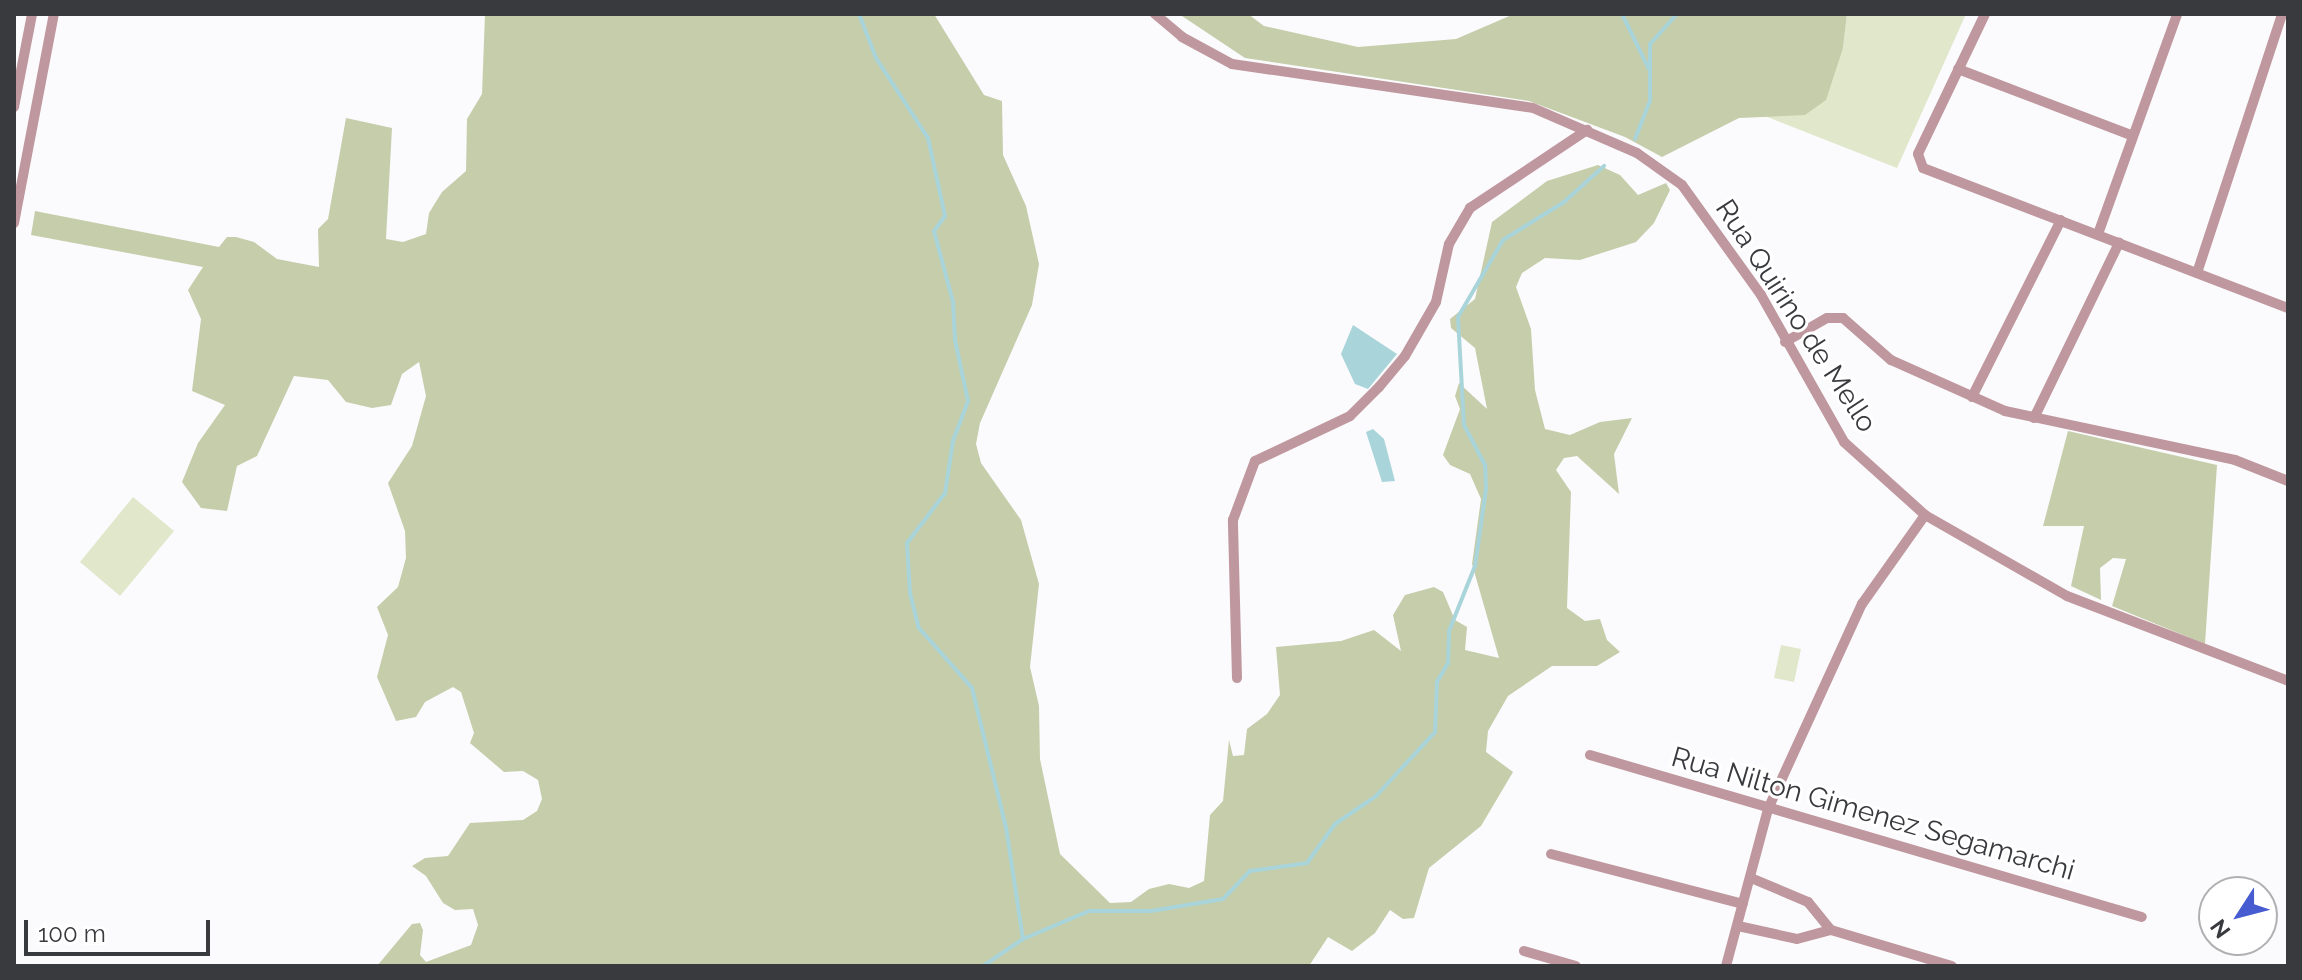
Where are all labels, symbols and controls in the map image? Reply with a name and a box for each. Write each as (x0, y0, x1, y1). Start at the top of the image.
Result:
street label: Rua Quirino de Mello (1708, 193, 1884, 439)
street label: Rua Nilton Gimenez Segamarchi (1668, 740, 2078, 888)
north arrow (2198, 876, 2278, 956)
scale bar (28, 904, 214, 954)
text: N (2205, 915, 2236, 943)
text: 100 m (38, 919, 106, 948)

